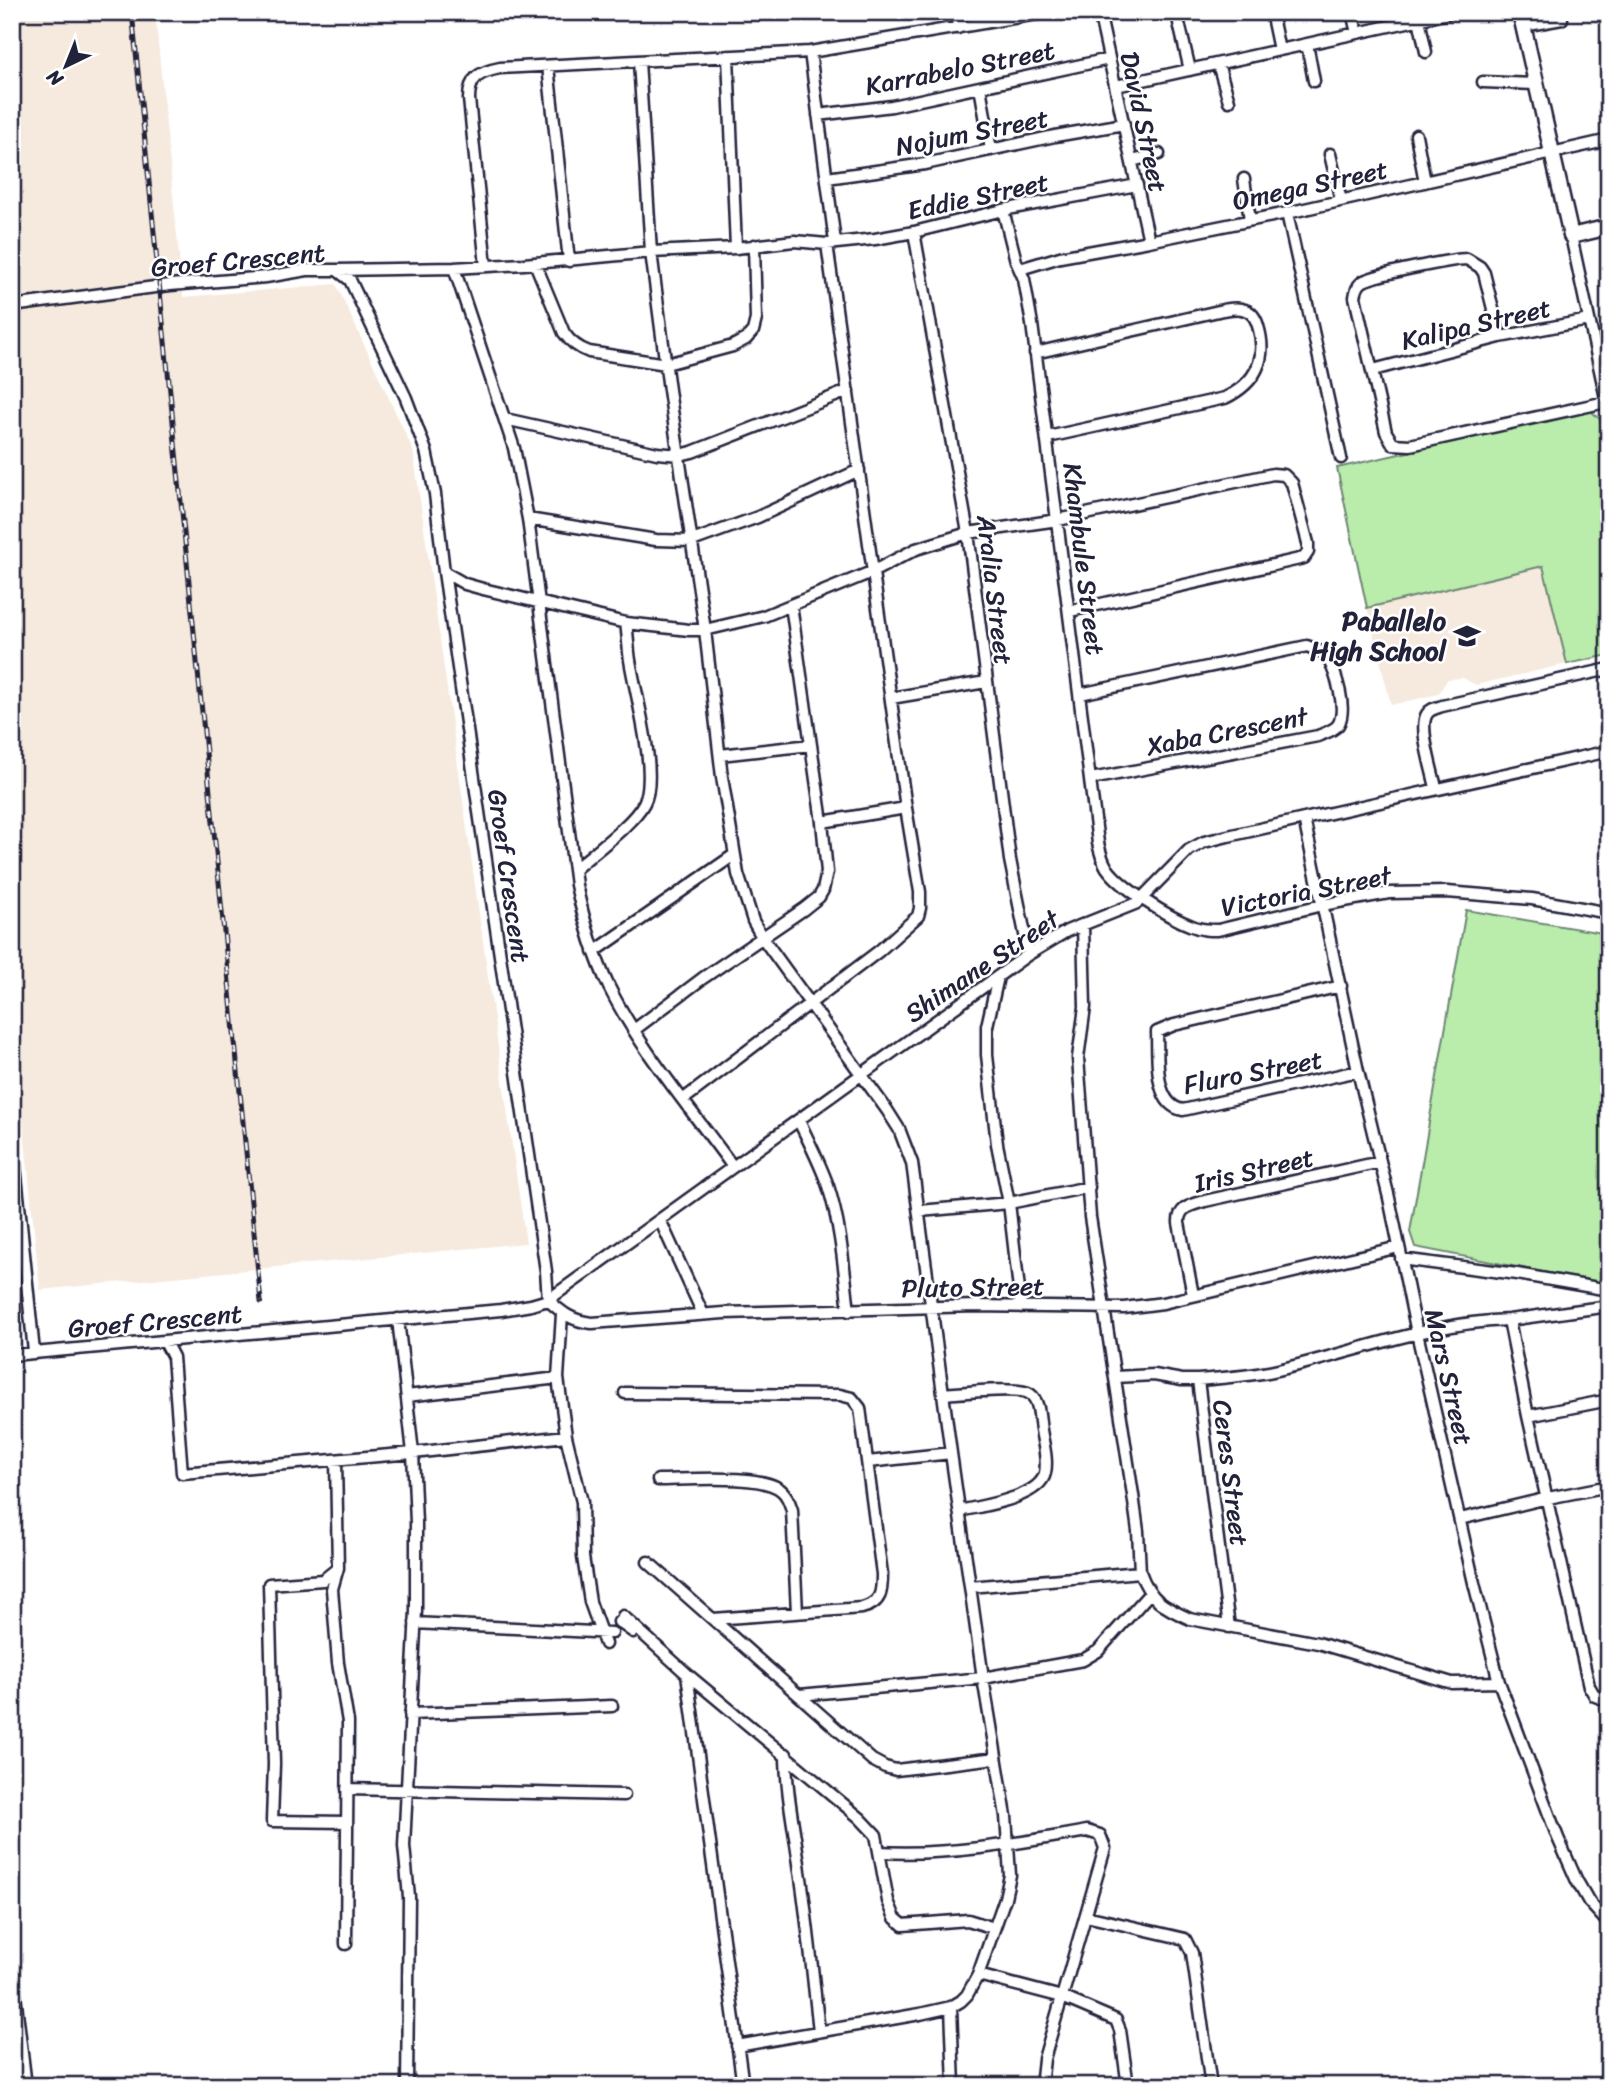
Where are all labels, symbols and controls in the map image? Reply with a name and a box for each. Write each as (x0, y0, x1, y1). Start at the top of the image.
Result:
street label: Karrabelo Street (861, 27, 1059, 109)
north arrow (32, 32, 102, 102)
street label: David Street (1107, 47, 1181, 197)
text: N (38, 61, 72, 95)
street label: Nojum Street (891, 95, 1053, 169)
street label: Omega Street (1228, 146, 1392, 224)
street label: Eddie Street (903, 159, 1053, 233)
street label: Groef Crescent (149, 229, 327, 291)
street label: Kalipa Street (1397, 284, 1555, 364)
street label: Khambule Street (1049, 460, 1119, 658)
street label: Aralia Street (963, 511, 1027, 668)
place label: Paballelo High School (1310, 598, 1448, 674)
school or university icon: Paballelo High School (1452, 621, 1482, 651)
street label: Xaba Crescent (1142, 693, 1313, 769)
street label: Groef Crescent (474, 786, 544, 966)
street label: Victoria Street (1217, 852, 1397, 930)
street label: Shimane Street (895, 896, 1070, 1035)
street label: Fluro Street (1179, 1036, 1327, 1108)
street label: Iris Street (1189, 1134, 1318, 1206)
street label: Pluto Street (901, 1263, 1045, 1311)
street label: Groef Crescent (66, 1290, 244, 1352)
street label: Mars Street (1411, 1304, 1487, 1450)
street label: Ceres Street (1199, 1397, 1263, 1549)

